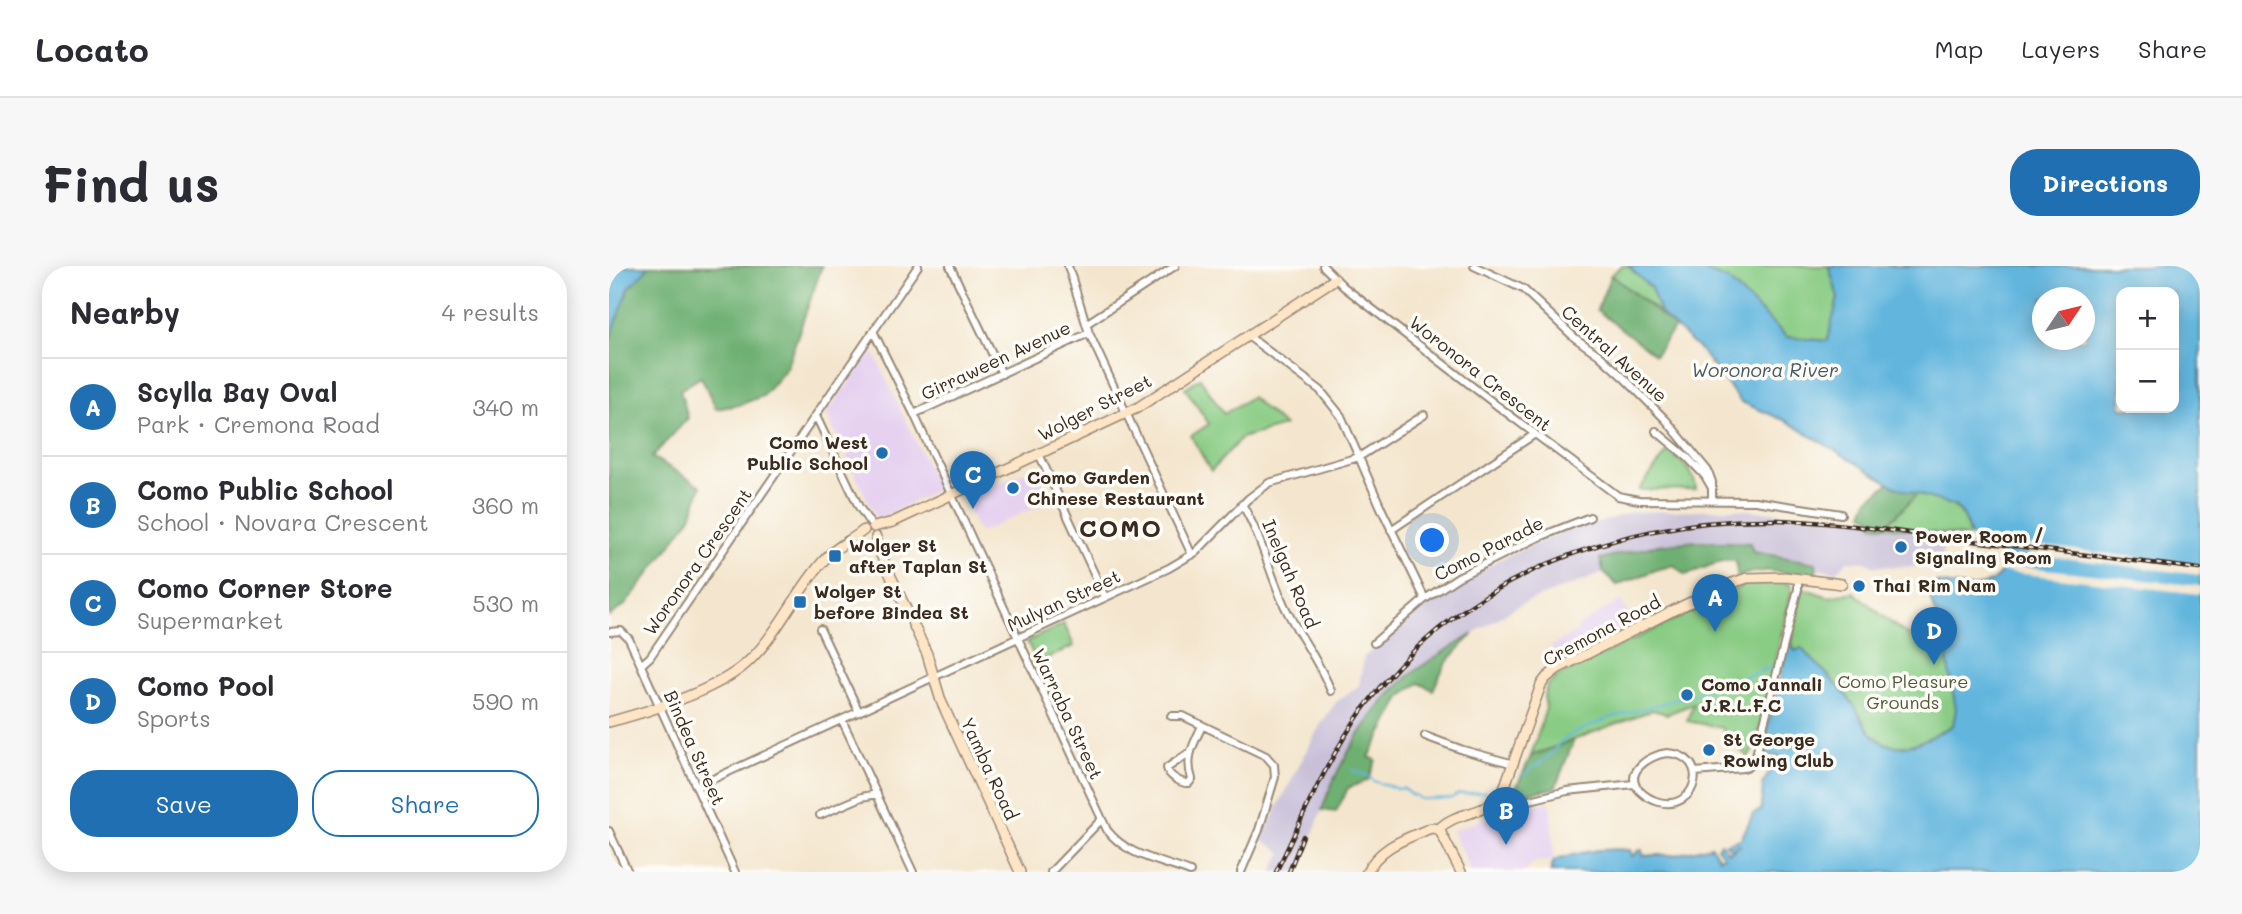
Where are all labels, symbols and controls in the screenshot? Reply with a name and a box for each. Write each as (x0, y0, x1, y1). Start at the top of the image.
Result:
text: Locato (35, 27, 149, 70)
text: Map (1935, 33, 1983, 64)
text: Layers (2021, 33, 2100, 64)
text: Share (2138, 33, 2207, 64)
button: Directions (2010, 149, 2200, 216)
text: Find us (42, 151, 220, 214)
north arrow (2032, 287, 2095, 350)
map controls (2116, 287, 2179, 413)
button: + (2116, 287, 2179, 350)
text: Nearby (70, 292, 180, 332)
text: 4 results (442, 297, 539, 327)
street label: Central Avenue (1557, 299, 1673, 407)
street label: Woronora Crescent (1405, 310, 1557, 436)
street label: Girraween Avenue (917, 315, 1074, 405)
button: − (2116, 350, 2179, 413)
water label: Woronora River (1691, 357, 1839, 382)
street label: Wolger Street (1034, 368, 1156, 446)
text: Scylla Bay Oval (137, 375, 337, 409)
text: A (85, 392, 101, 422)
text: 340 m (472, 392, 539, 422)
text: Park · Cremona Road (137, 409, 380, 439)
place label: Como West Public School (747, 430, 868, 475)
marker: Como West Public School (874, 445, 890, 461)
pin: C (950, 451, 996, 509)
place label: Como Garden Chinese Restaurant (1027, 465, 1205, 510)
text: Como Public School (137, 473, 393, 507)
marker: Como Garden Chinese Restaurant (1005, 480, 1021, 496)
street label: Woronora Crescent (637, 483, 757, 640)
text: B (85, 490, 101, 520)
text: 360 m (472, 490, 539, 520)
text: School · Novara Crescent (137, 507, 429, 537)
street label: Como Parade (1430, 510, 1547, 586)
district label: COMO (1079, 512, 1163, 543)
street label: Inelgah Road (1257, 516, 1325, 632)
your location (1415, 523, 1449, 557)
place label: Power Room / Signaling Room (1915, 524, 2052, 569)
place label: Wolger St after Taplan St (849, 533, 987, 578)
marker: Power Room / Signaling Room (1893, 539, 1909, 555)
marker: Wolger St after Taplan St (827, 548, 843, 564)
street label: Mulyan Street (1003, 563, 1124, 637)
text: Como Corner Store (137, 571, 392, 605)
place label: Thai Rim Nam (1873, 573, 1996, 597)
pin: A (1692, 574, 1738, 632)
marker: Thai Rim Nam (1851, 578, 1867, 594)
place label: Wolger St before Bindea St (814, 579, 969, 624)
text: C (84, 588, 102, 618)
text: 530 m (472, 588, 539, 618)
street label: Cremona Road (1539, 589, 1664, 671)
marker: Wolger St before Bindea St (792, 594, 808, 610)
text: Supermarket (137, 605, 283, 635)
pin: D (1911, 607, 1957, 665)
street label: Warraba Street (1027, 644, 1109, 783)
text: Como Pool (137, 669, 274, 703)
park label: Como Pleasure Grounds (1838, 669, 1968, 714)
place label: Como Jannali J.R.L.F.C (1701, 672, 1823, 717)
text: D (85, 686, 101, 716)
text: 590 m (472, 686, 539, 716)
street label: Bindea Street (659, 686, 731, 809)
marker: Como Jannali J.R.L.F.C (1679, 687, 1695, 703)
text: Sports (137, 703, 211, 733)
street label: Yamba Road (956, 713, 1024, 824)
place label: St George Rowing Club (1723, 727, 1834, 772)
marker: St George Rowing Club (1701, 742, 1717, 758)
button: Save (70, 770, 298, 837)
button: Share (312, 770, 539, 837)
pin: B (1483, 787, 1529, 845)

